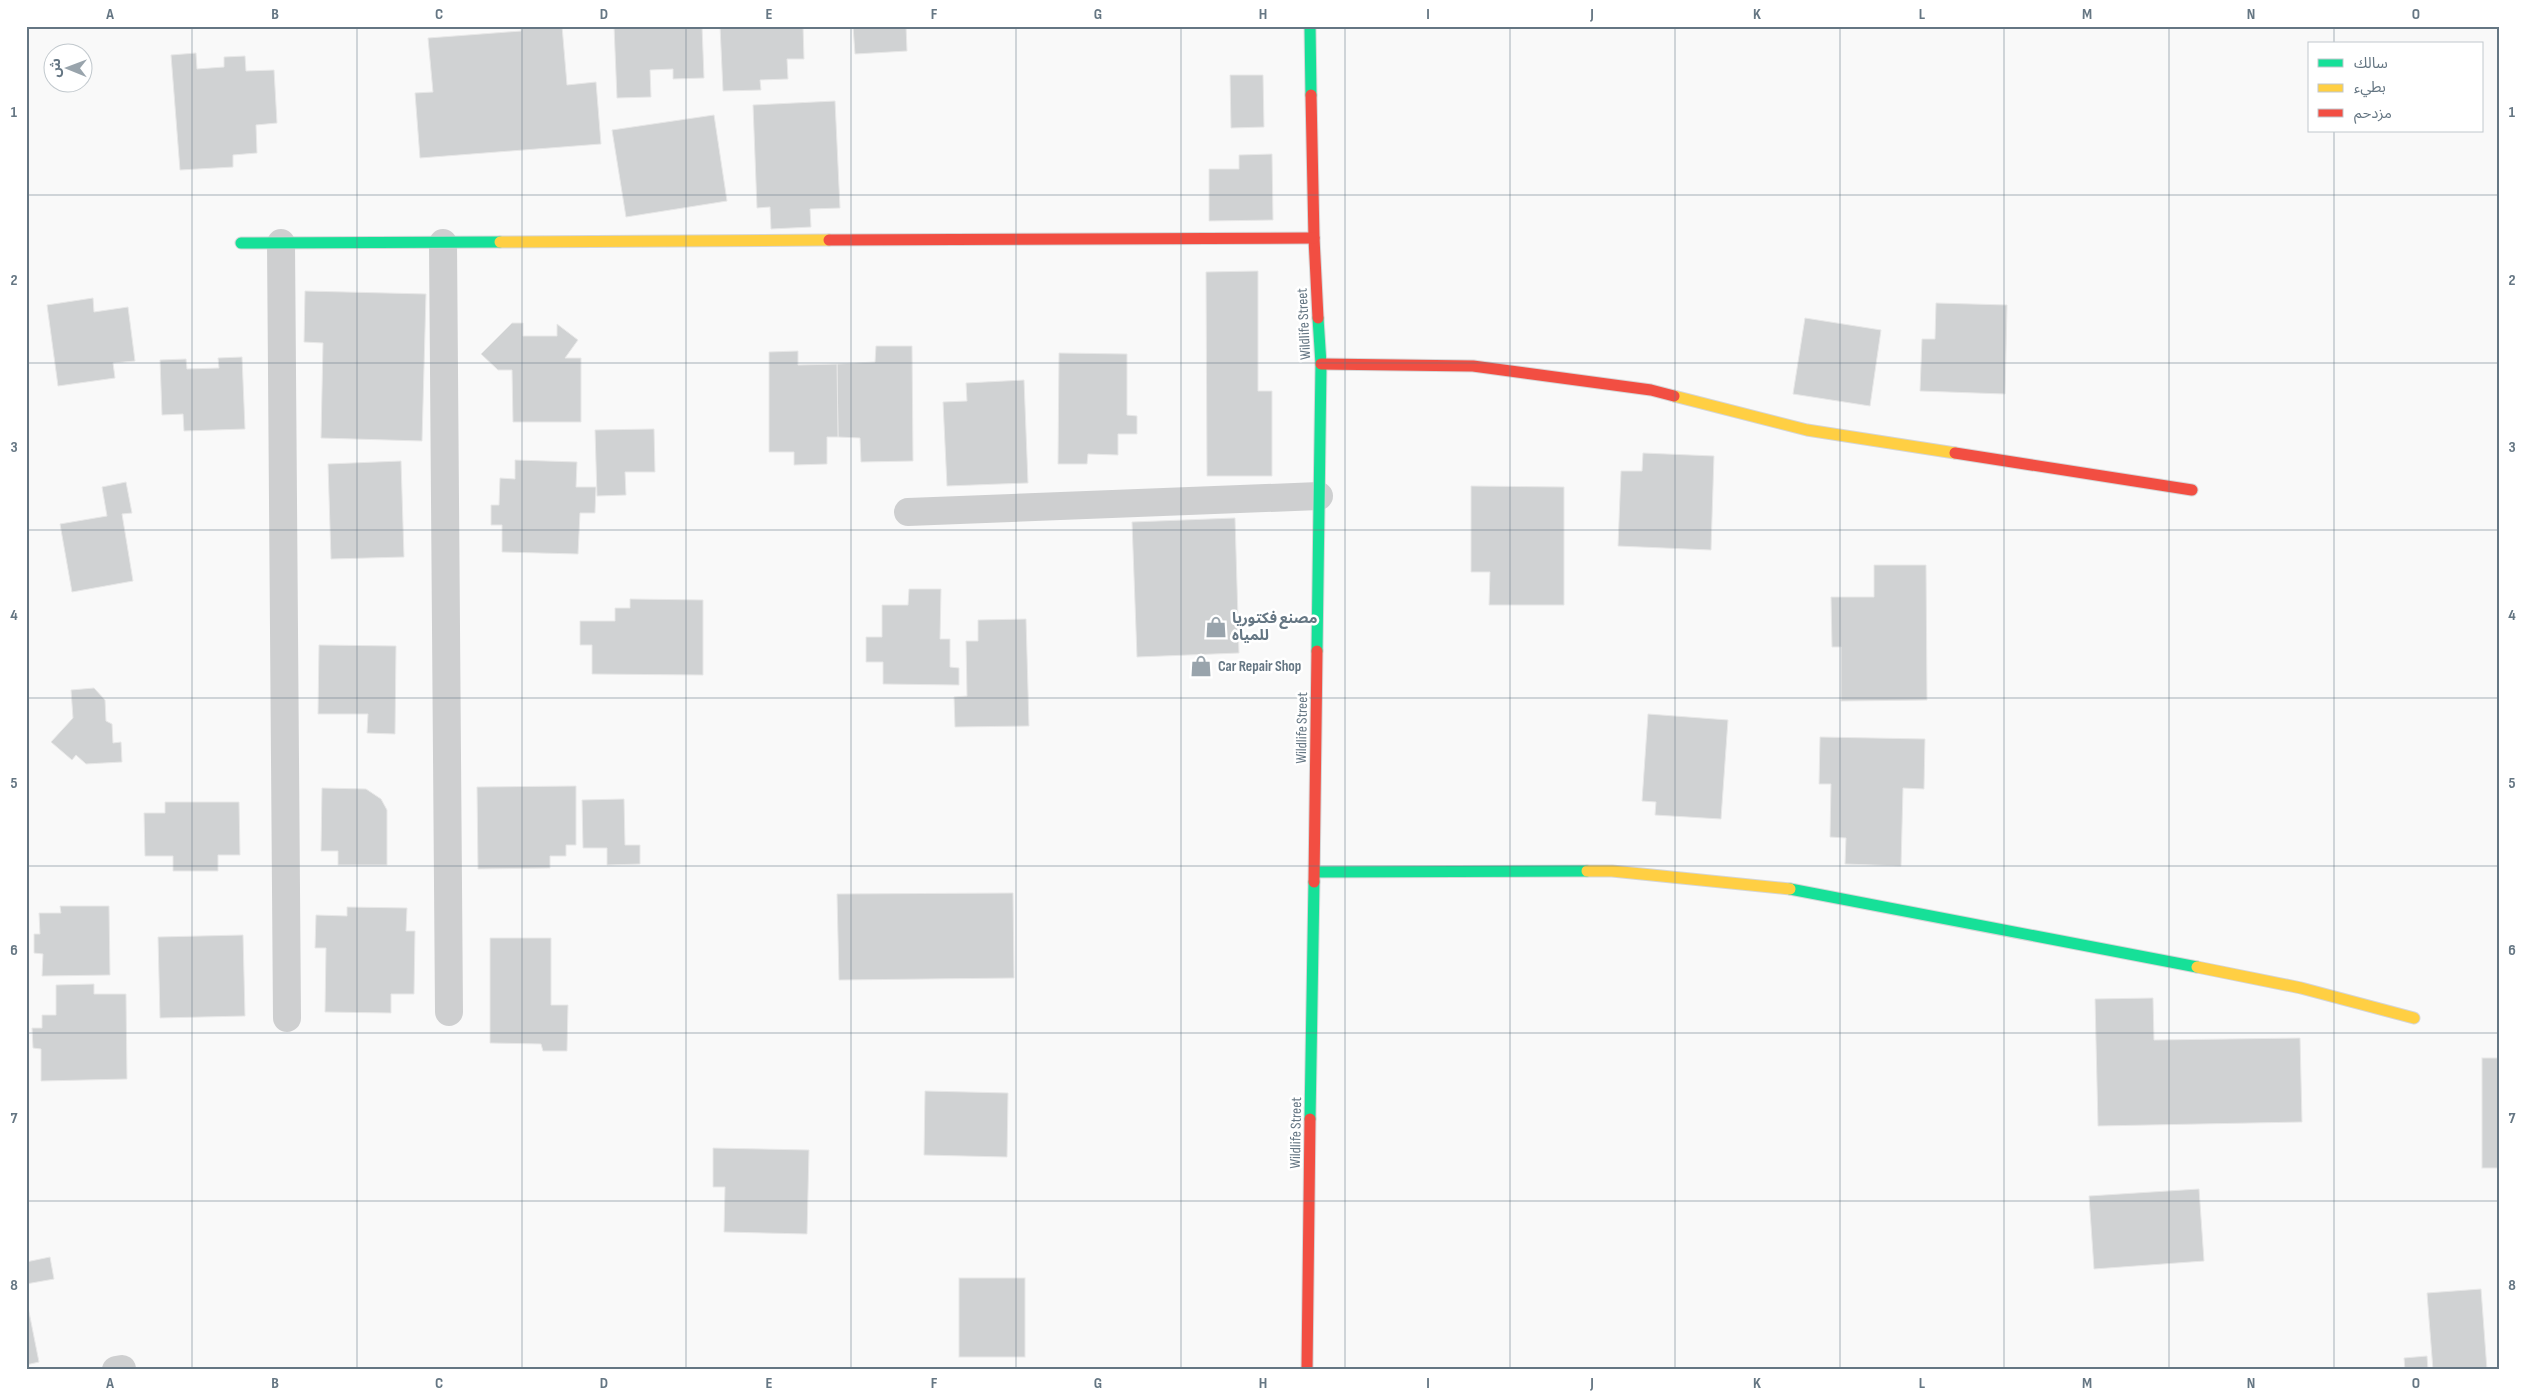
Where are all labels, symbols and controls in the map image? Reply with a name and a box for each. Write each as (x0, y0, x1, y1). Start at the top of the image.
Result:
text: A (105, 5, 114, 24)
text: B (271, 5, 279, 24)
text: C (435, 5, 443, 24)
text: D (600, 5, 608, 24)
text: E (766, 5, 773, 24)
text: F (931, 5, 938, 24)
text: G (1094, 5, 1102, 24)
text: H (1259, 5, 1267, 24)
text: I (1426, 5, 1430, 24)
text: J (1589, 5, 1594, 24)
text: K (1753, 5, 1761, 24)
text: L (1919, 5, 1926, 24)
text: M (2082, 5, 2092, 24)
text: N (2247, 5, 2255, 24)
text: O (2412, 5, 2420, 24)
north arrow (42, 42, 92, 92)
legend (2308, 42, 2484, 132)
text: سالك (2354, 54, 2388, 73)
text: ش (47, 58, 64, 78)
text: بطيء (2354, 78, 2386, 98)
text: 1 (11, 103, 18, 122)
text: 1 (2509, 103, 2516, 122)
text: مزدحم (2354, 104, 2392, 124)
text: 2 (10, 271, 18, 290)
text: 2 (2508, 271, 2516, 290)
street label: Wildlife Street (1293, 287, 1315, 360)
text: 3 (10, 438, 18, 457)
text: 3 (2508, 438, 2516, 457)
text: 4 (10, 606, 18, 625)
text: 4 (2508, 606, 2516, 625)
place label: مصنع فكتوريا للمياه (1232, 609, 1317, 645)
shop icon: مصنع فكتوريا للمياه (1203, 614, 1229, 640)
shop icon: Car Repair Shop (1188, 653, 1214, 679)
place label: Car Repair Shop (1218, 657, 1301, 676)
street label: Wildlife Street (1292, 692, 1312, 764)
text: 5 (10, 774, 18, 793)
text: 5 (2508, 774, 2516, 793)
text: 6 (10, 941, 18, 960)
text: 6 (2508, 941, 2516, 960)
street label: Wildlife Street (1286, 1097, 1306, 1169)
text: 7 (11, 1109, 18, 1128)
text: 7 (2509, 1109, 2516, 1128)
text: 8 (10, 1276, 18, 1295)
text: 8 (2508, 1276, 2516, 1295)
text: A (105, 1374, 114, 1393)
text: B (271, 1374, 279, 1393)
text: C (435, 1374, 443, 1393)
text: D (600, 1374, 608, 1393)
text: E (766, 1374, 773, 1393)
text: F (931, 1374, 938, 1393)
text: G (1094, 1374, 1102, 1393)
text: H (1259, 1374, 1267, 1393)
text: I (1426, 1374, 1430, 1393)
text: J (1589, 1374, 1594, 1393)
text: K (1753, 1374, 1761, 1393)
text: L (1919, 1374, 1926, 1393)
text: M (2082, 1374, 2092, 1393)
text: N (2247, 1374, 2255, 1393)
text: O (2412, 1374, 2420, 1393)

